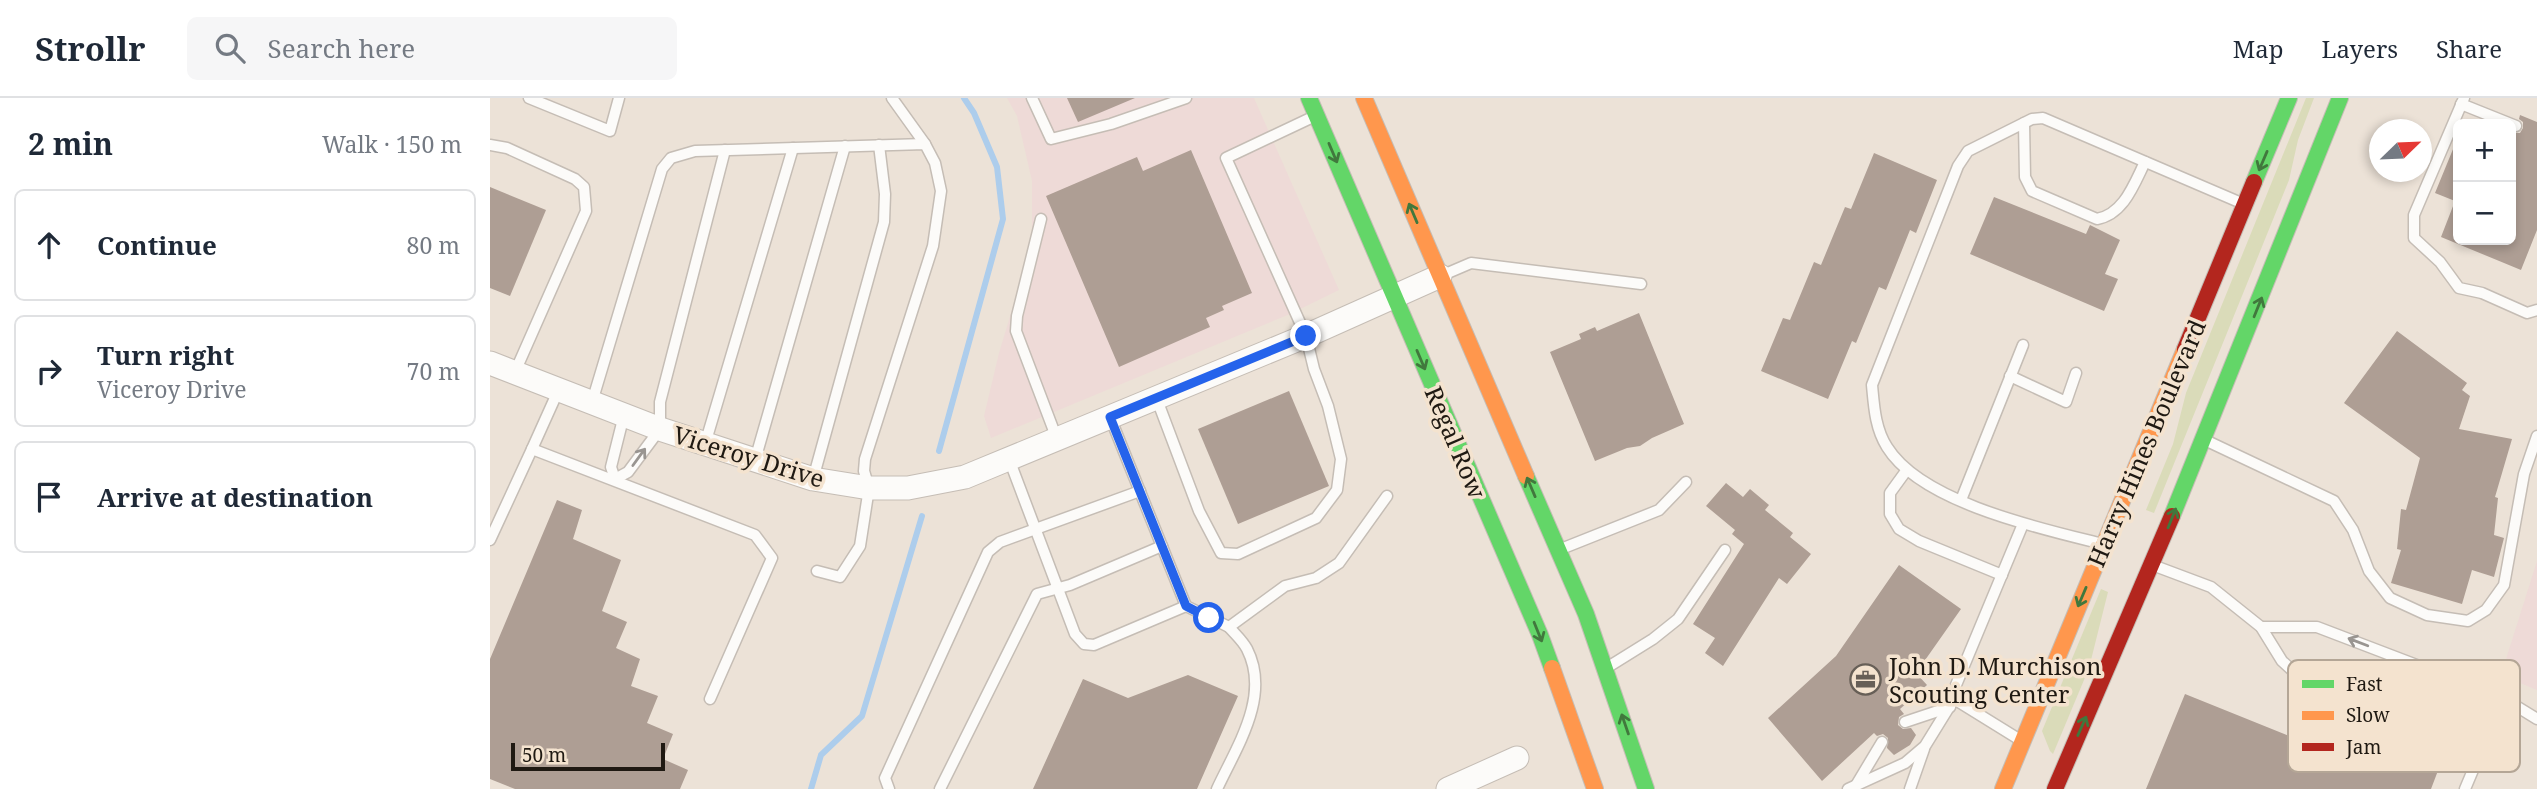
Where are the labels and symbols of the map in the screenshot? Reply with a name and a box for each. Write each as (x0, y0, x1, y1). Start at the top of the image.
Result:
north arrow (2369, 119, 2432, 182)
one-way arrow (1327, 142, 1340, 163)
one-way arrow (2256, 150, 2269, 171)
one-way arrow (1406, 203, 1419, 225)
one-way arrow (2252, 296, 2265, 318)
street label: Harry Hines Boulevard (2079, 314, 2213, 572)
route end (1290, 320, 1321, 351)
one-way arrow (1415, 349, 1428, 370)
street label: Regal Row (1418, 381, 1495, 503)
street label: Viceroy Drive (670, 417, 828, 495)
one-way arrow (632, 448, 647, 466)
one-way arrow (1524, 477, 1537, 499)
one-way arrow (2166, 507, 2179, 529)
one-way arrow (2075, 586, 2088, 608)
route start (1193, 602, 1224, 633)
one-way arrow (1532, 621, 1545, 642)
one-way arrow (2348, 635, 2370, 648)
place label: John D. Murchison Scouting Center (1888, 649, 2102, 710)
legend (2288, 660, 2520, 772)
office icon: John D. Murchison Scouting Center (1849, 662, 1883, 696)
text: Fast (2346, 671, 2383, 697)
text: Slow (2346, 702, 2390, 728)
one-way arrow (1618, 714, 1630, 736)
one-way arrow (2076, 716, 2089, 738)
text: Jam (2345, 734, 2381, 760)
scale bar (511, 740, 665, 772)

